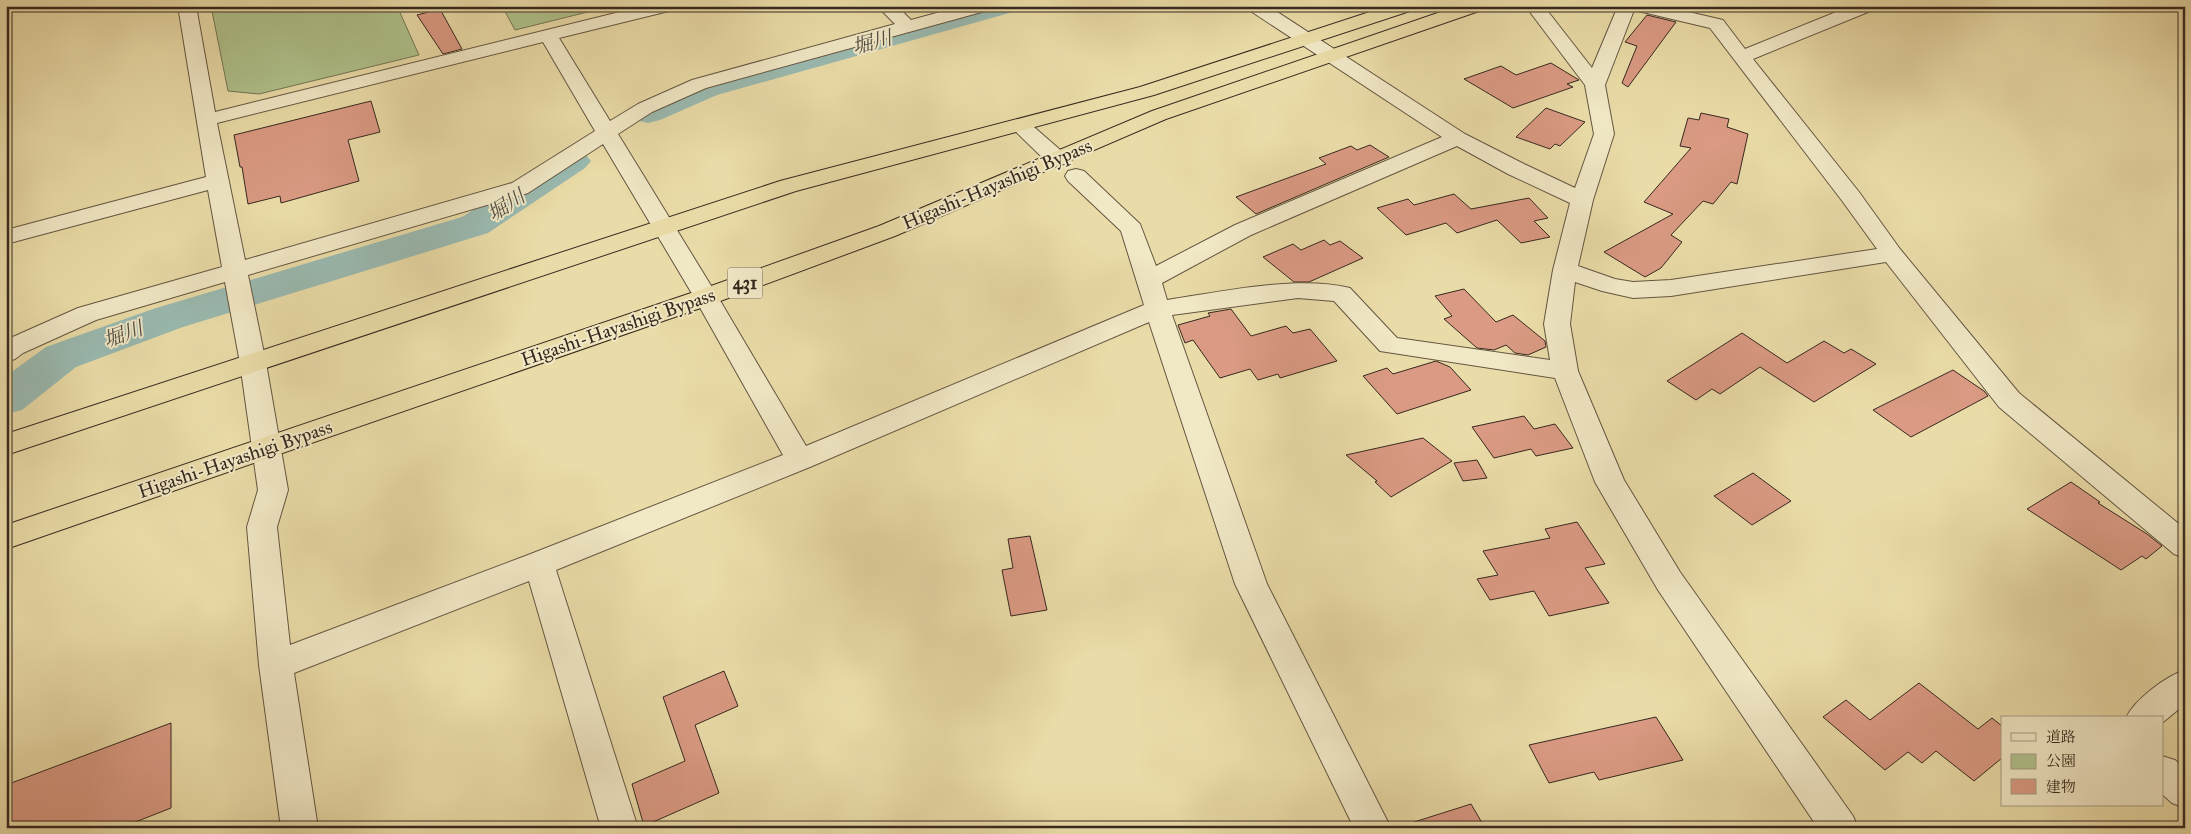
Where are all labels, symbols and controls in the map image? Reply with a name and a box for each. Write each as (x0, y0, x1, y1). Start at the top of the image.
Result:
water label: 堀川 (850, 25, 896, 59)
street label: Higashi-Hayashigi Bypass (899, 134, 1096, 235)
water label: 堀川 (483, 183, 531, 226)
road number: 431 (728, 268, 762, 298)
street label: Higashi-Hayashigi Bypass (518, 283, 718, 372)
water label: 堀川 (100, 315, 148, 352)
street label: Higashi-Hayashigi Bypass (135, 415, 335, 504)
legend (2001, 716, 2164, 806)
text: 道路 (2046, 728, 2076, 746)
text: 公園 (2046, 752, 2076, 770)
text: 建物 (2046, 778, 2076, 796)

